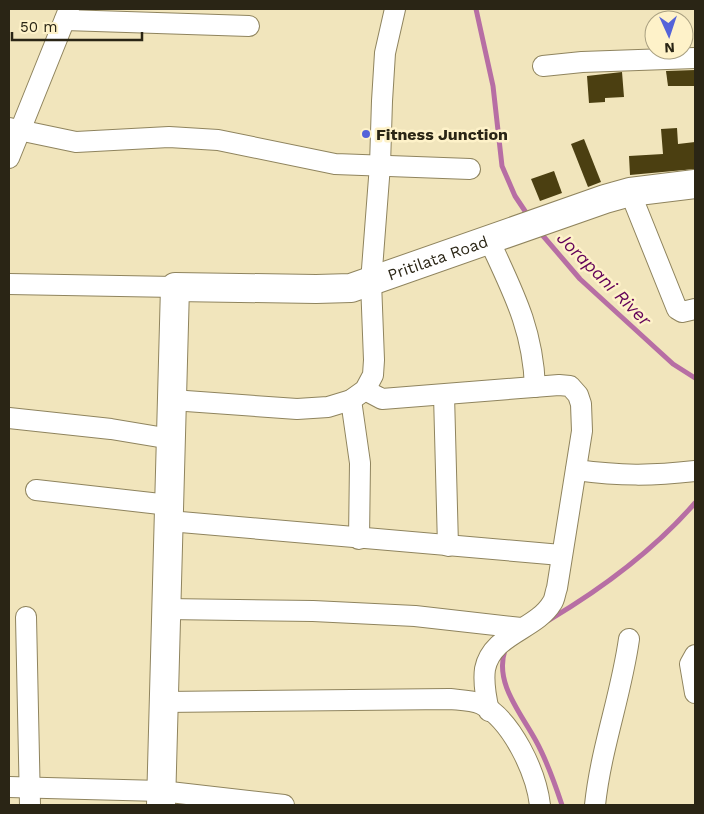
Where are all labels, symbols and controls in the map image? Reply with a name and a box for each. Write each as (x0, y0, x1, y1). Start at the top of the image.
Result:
scale bar (12, 10, 142, 42)
north arrow (644, 10, 694, 60)
text: 50 m (20, 18, 57, 36)
text: N (664, 40, 675, 56)
place label: Fitness Junction (376, 125, 508, 144)
marker: Fitness Junction (360, 128, 372, 140)
water label: Jorapani River (553, 227, 656, 331)
street label: Pritilata Road (385, 232, 491, 284)

